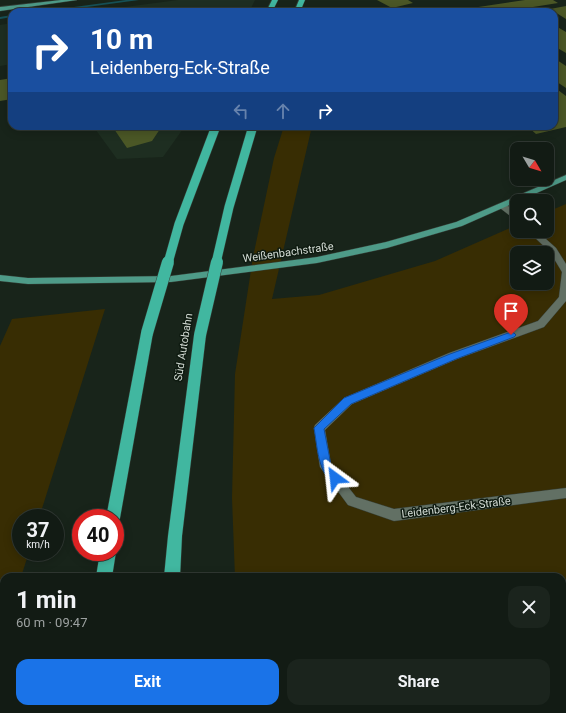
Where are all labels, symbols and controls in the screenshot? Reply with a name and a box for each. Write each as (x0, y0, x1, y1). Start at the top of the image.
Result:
text: 10 m (90, 23, 153, 56)
icon: right (24, 24, 76, 76)
text: Leidenberg-Eck-Straße (90, 57, 270, 78)
icon: left (230, 100, 252, 122)
icon: ahead (272, 100, 294, 122)
icon: right (314, 100, 336, 122)
north arrow (510, 142, 554, 186)
map controls (510, 142, 554, 290)
button: search (510, 194, 554, 238)
street label: Weißenbachstraße (242, 240, 335, 265)
button: layers (510, 246, 554, 290)
pin (494, 294, 528, 335)
icon: arrive (500, 300, 522, 322)
street label: Süd Autobahn (172, 312, 195, 382)
position arrow (314, 457, 356, 499)
street label: Leidenberg-Eck-Straße (401, 494, 512, 521)
speed limit sign: 40 (72, 509, 124, 561)
text: 37 (27, 518, 49, 542)
text: km/h (26, 539, 50, 550)
text: 1 min (16, 586, 76, 614)
button: close (508, 586, 550, 628)
text: 60 m · 09:47 (16, 615, 87, 630)
button: Exit (16, 659, 279, 705)
button: Share (287, 659, 550, 705)

